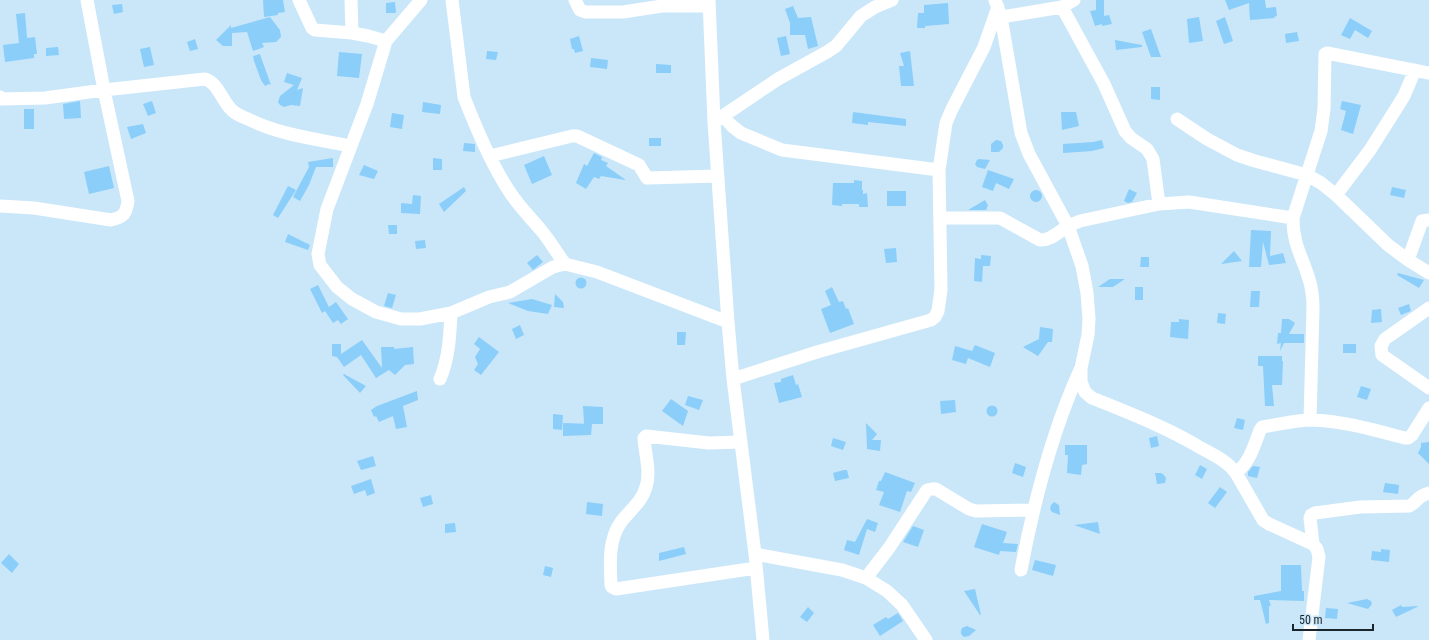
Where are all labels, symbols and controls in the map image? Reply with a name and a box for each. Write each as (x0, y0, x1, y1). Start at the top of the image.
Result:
scale bar (1293, 606, 1373, 632)
text: 50 m (1299, 613, 1323, 627)

